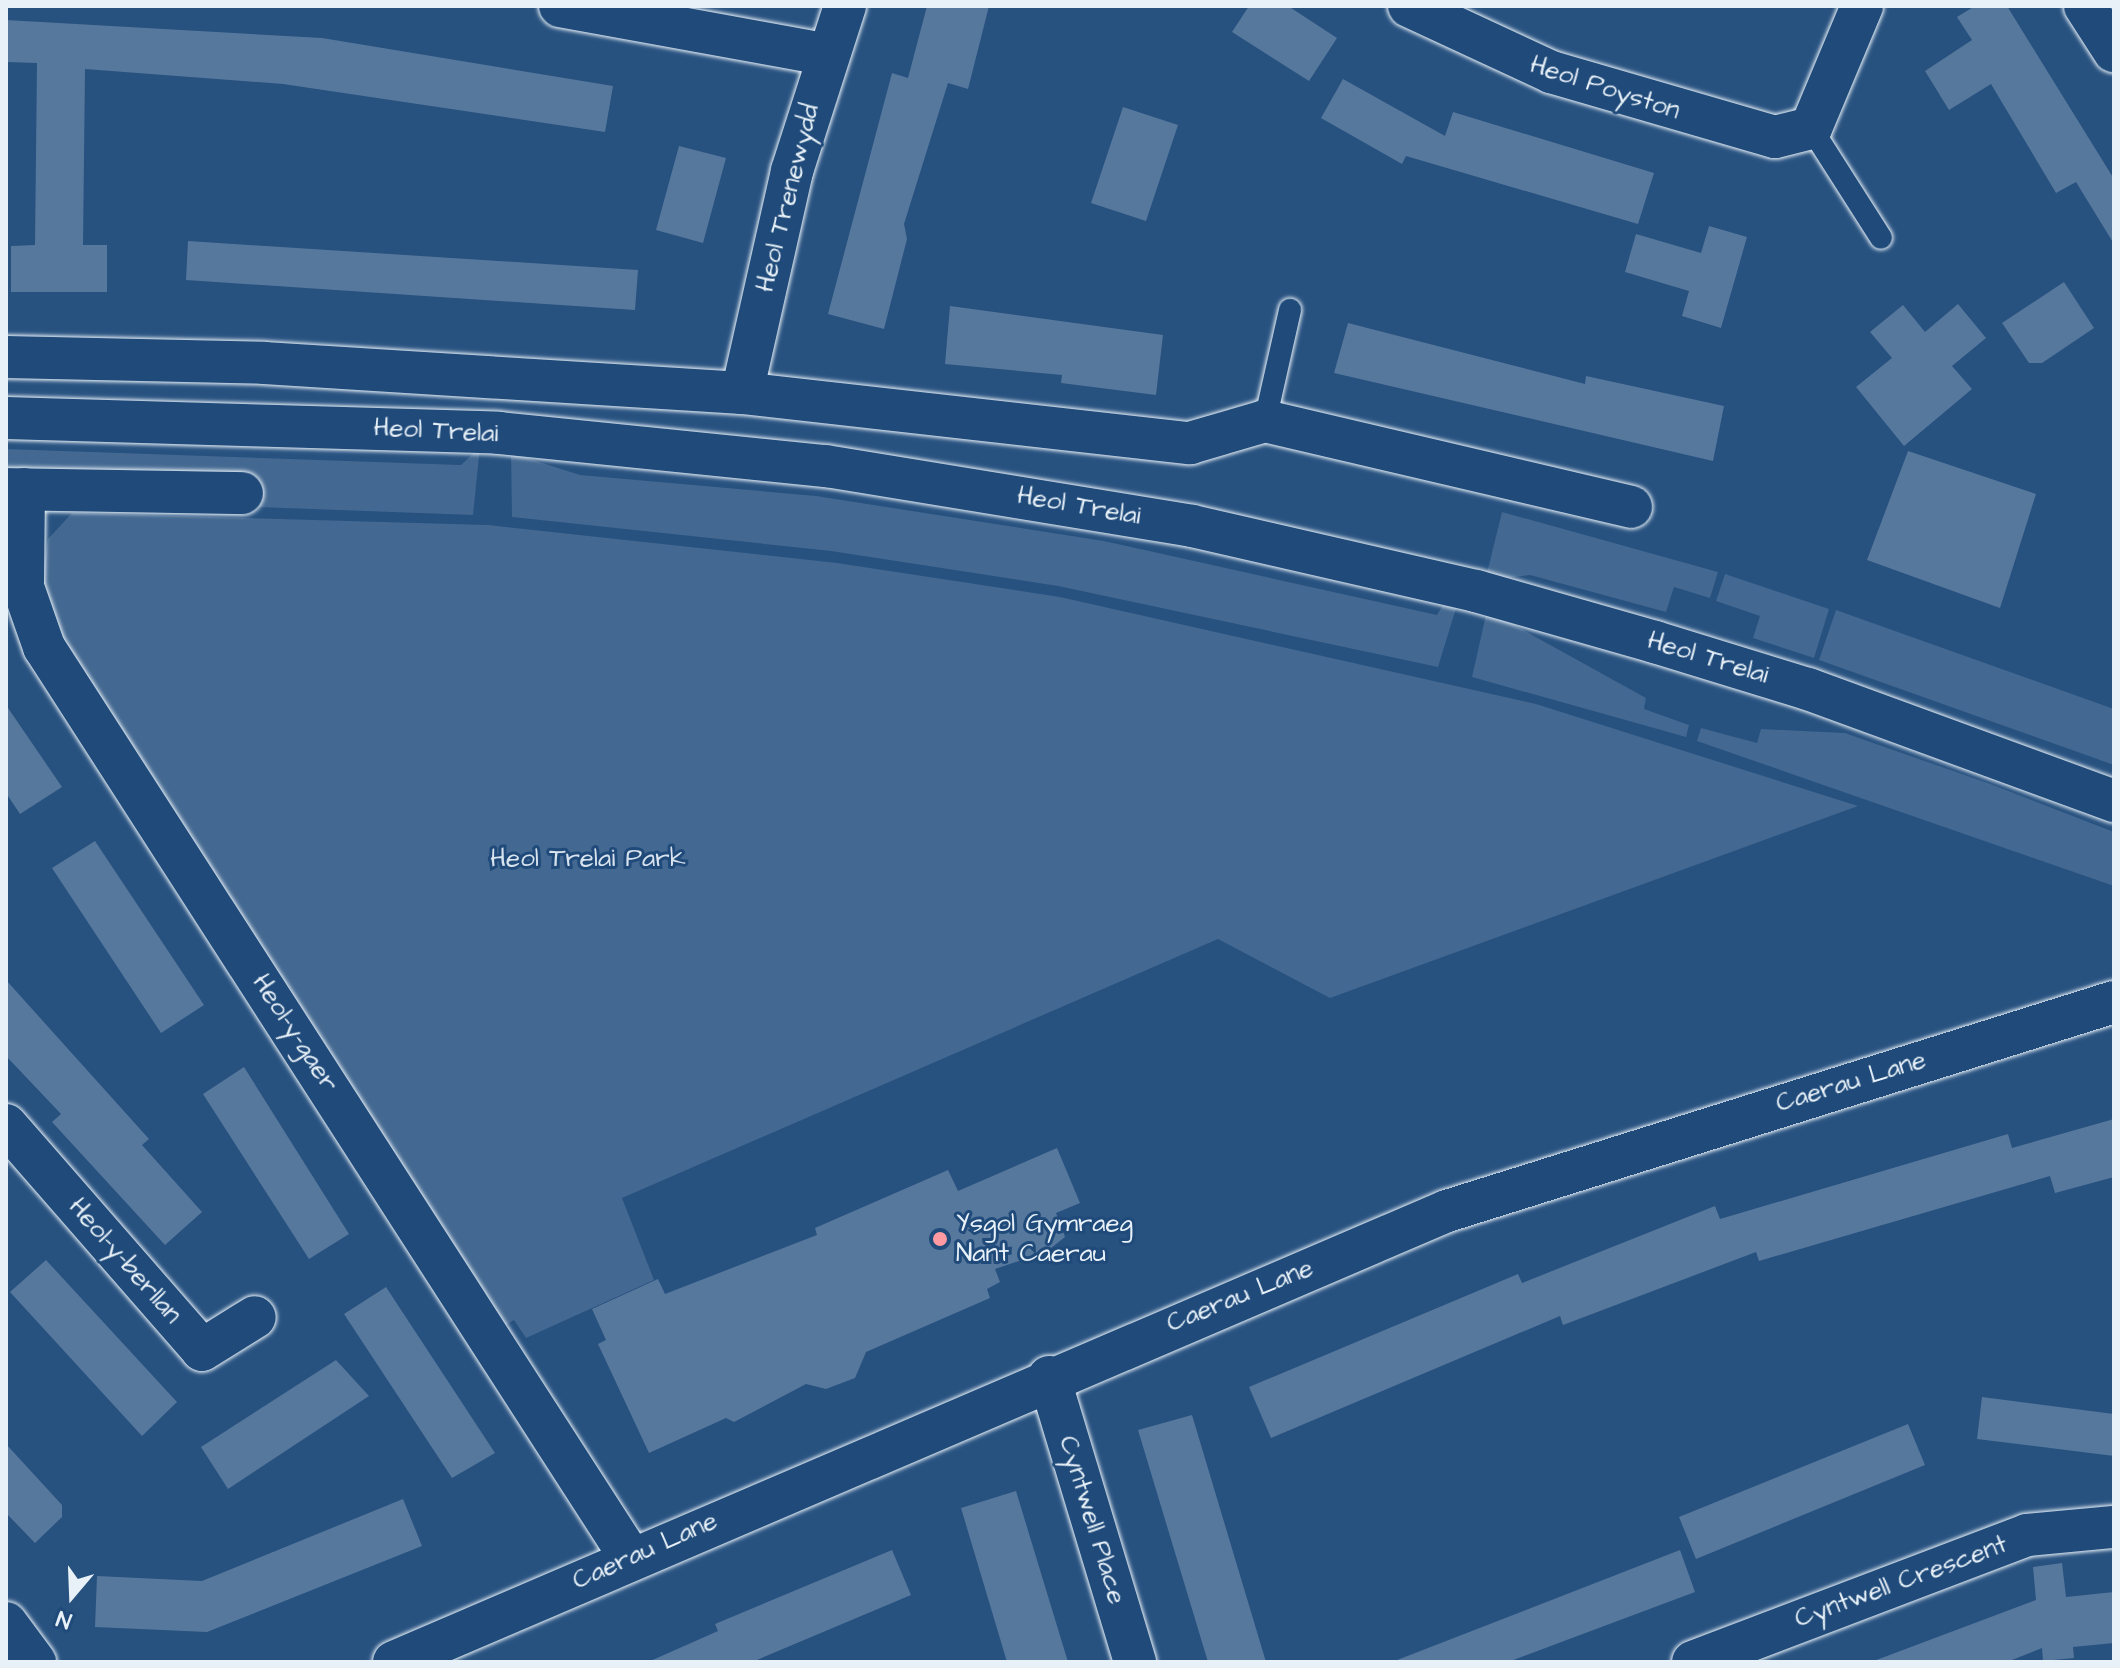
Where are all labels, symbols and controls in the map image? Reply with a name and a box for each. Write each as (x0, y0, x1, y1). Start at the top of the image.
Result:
street label: Heol Poyston (1526, 49, 1684, 127)
street label: Heol Trenewydd (750, 101, 826, 295)
street label: Heol Trelai (373, 412, 499, 450)
street label: Heol Trelai (1015, 480, 1143, 532)
street label: Heol Trelai (1644, 625, 1772, 691)
park label: Heol Trelai Park (490, 843, 686, 875)
street label: Heol-y-gaer (245, 968, 345, 1098)
street label: Caerau Lane (1772, 1044, 1930, 1120)
street label: Heol-y-berllan (62, 1192, 188, 1330)
place label: Ysgol Gymraeg Nant Caerau (956, 1208, 1133, 1270)
marker: Ysgol Gymraeg Nant Caerau (931, 1230, 949, 1248)
street label: Caerau Lane (1162, 1252, 1318, 1340)
street label: Cyntwell Place (1052, 1432, 1132, 1608)
street label: Caerau Lane (568, 1505, 722, 1597)
street label: Cyntwell Crescent (1791, 1529, 2011, 1635)
north arrow (32, 1556, 112, 1636)
text: N (52, 1602, 76, 1636)

